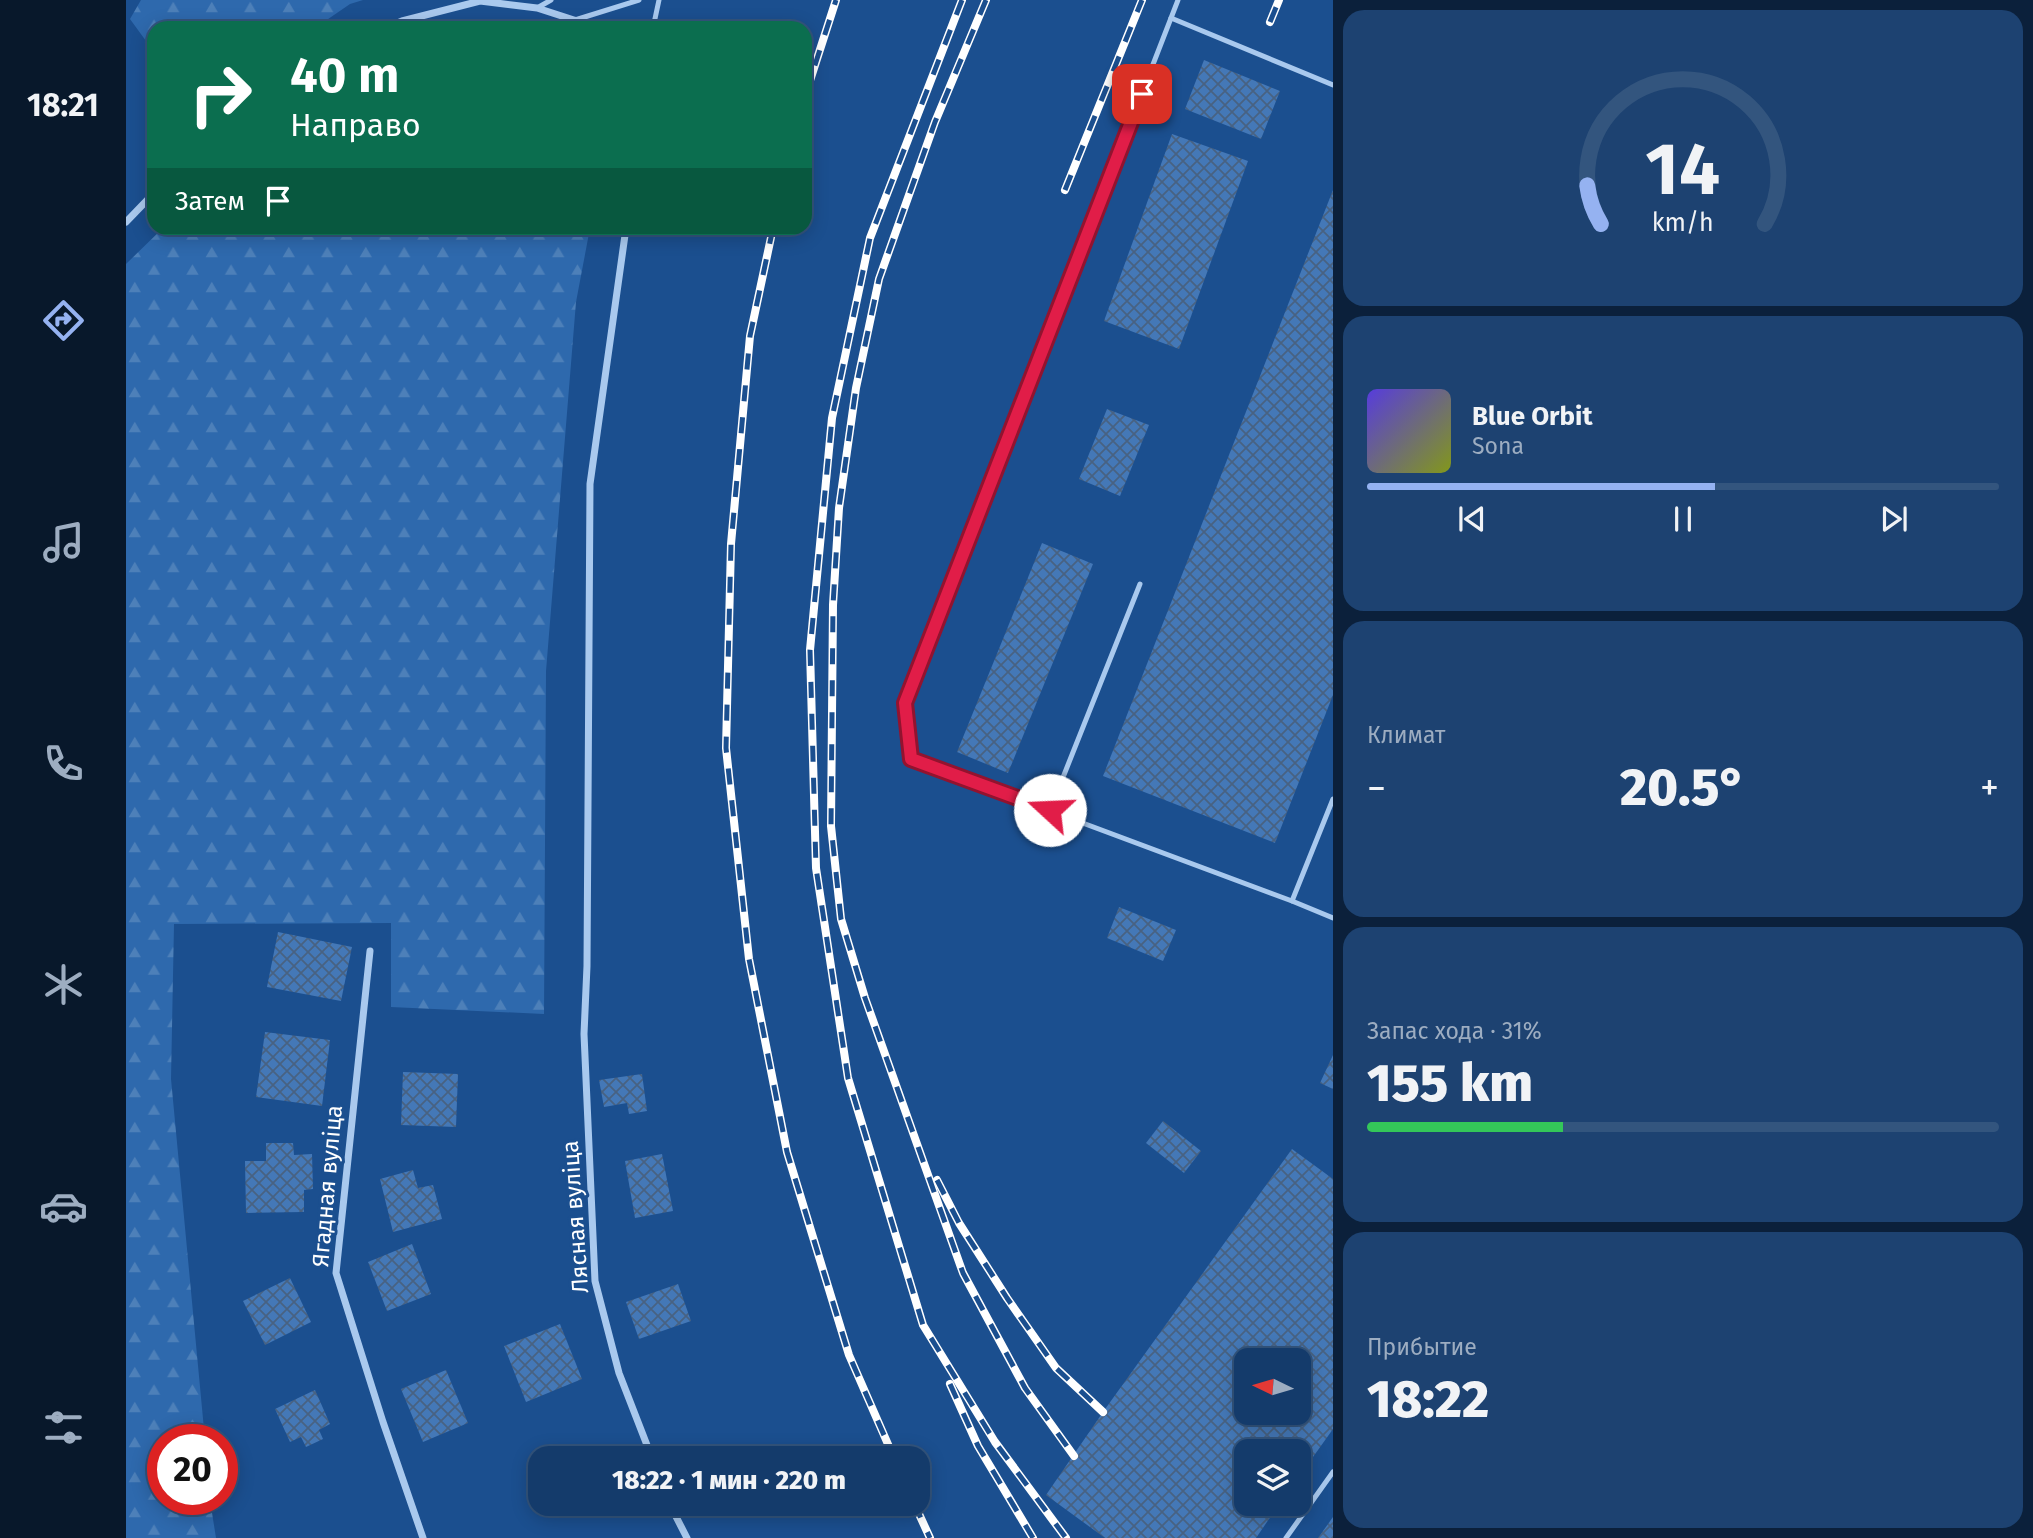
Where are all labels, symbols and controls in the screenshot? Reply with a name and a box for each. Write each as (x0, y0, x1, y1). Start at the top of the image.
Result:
text: 40 m (290, 46, 399, 105)
icon: right (175, 49, 266, 140)
pin (1112, 64, 1172, 124)
icon: arrive (1123, 75, 1161, 113)
text: 18:21 (27, 86, 99, 124)
text: Направо (290, 106, 421, 144)
text: 14 (1646, 126, 1720, 213)
icon: arrive (259, 182, 297, 220)
text: Затем (175, 186, 245, 217)
text: km/h (1652, 208, 1714, 238)
icon: directions (39, 296, 88, 345)
text: Blue Orbit (1472, 401, 1592, 432)
text: Sona (1472, 432, 1524, 460)
icon: previous (1453, 500, 1491, 538)
icon: pause (1664, 500, 1702, 538)
icon: next (1875, 500, 1913, 538)
icon: music (39, 518, 88, 567)
text: Климат (1367, 721, 1445, 749)
icon: phone (39, 739, 88, 788)
text: 20.5° (1620, 756, 1746, 819)
text: − (1367, 765, 1386, 811)
text: + (1980, 765, 1999, 811)
position arrow (1013, 773, 1087, 847)
icon: climate (39, 960, 88, 1009)
text: Запас хода · 31% (1367, 1017, 1542, 1045)
text: 155 km (1367, 1052, 1533, 1115)
street label: Ягадная вуліца (306, 1104, 348, 1268)
street label: Лясная вуліца (556, 1140, 594, 1294)
icon: car (39, 1182, 88, 1231)
text: Прибытие (1367, 1333, 1477, 1361)
north arrow (1234, 1348, 1311, 1424)
map controls (1234, 1348, 1311, 1516)
text: 18:22 (1367, 1368, 1489, 1431)
icon: filters (39, 1403, 88, 1452)
speed limit sign: 20 (147, 1424, 238, 1515)
button: layers (1234, 1439, 1311, 1516)
text: 18:22 · 1 мин · 220 m (612, 1465, 846, 1496)

